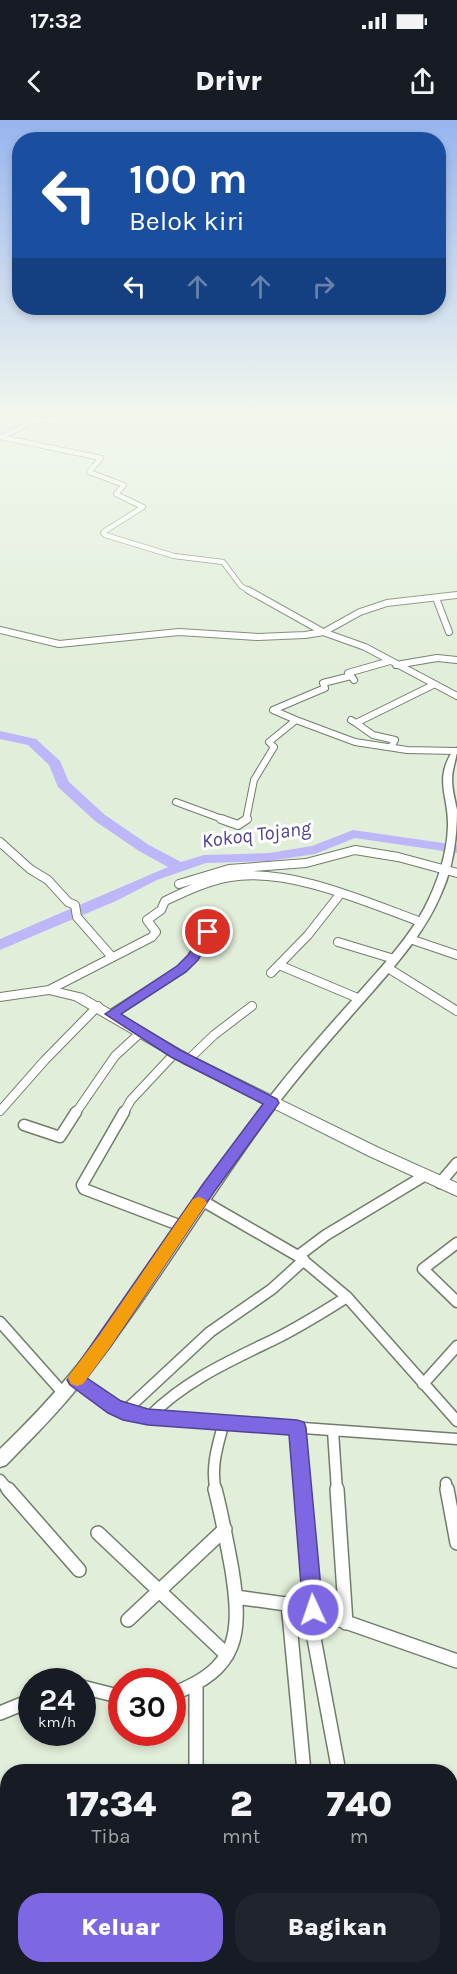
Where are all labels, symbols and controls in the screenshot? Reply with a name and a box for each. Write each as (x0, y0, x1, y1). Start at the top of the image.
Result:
text: 17:32 (30, 8, 82, 34)
icon: back (18, 65, 51, 98)
text: Drivr (195, 65, 262, 97)
icon: share (406, 65, 439, 98)
text: 100 m (129, 154, 248, 204)
icon: left (30, 156, 108, 234)
text: Belok kiri (129, 205, 245, 237)
icon: left (118, 270, 151, 303)
icon: ahead (181, 270, 214, 303)
icon: ahead (244, 270, 277, 303)
icon: right (307, 270, 340, 303)
water label: Kokoq Tojang (200, 816, 313, 853)
pin (182, 906, 233, 957)
icon: arrive (191, 915, 224, 948)
position arrow (281, 1578, 345, 1642)
speed limit sign: 30 (108, 1668, 186, 1746)
text: 24 (39, 1682, 75, 1718)
text: km/h (38, 1713, 76, 1731)
text: 17:34 (66, 1783, 156, 1825)
text: 2 (230, 1783, 253, 1825)
text: 740 (326, 1783, 392, 1825)
text: Tiba (92, 1825, 130, 1848)
text: mnt (222, 1825, 260, 1848)
text: m (350, 1825, 369, 1848)
button: Keluar (18, 1893, 223, 1962)
button: Bagikan (235, 1893, 440, 1962)

